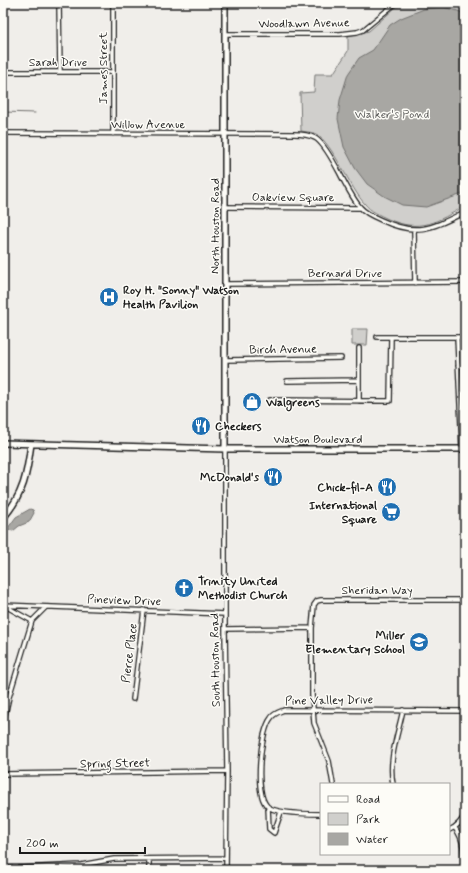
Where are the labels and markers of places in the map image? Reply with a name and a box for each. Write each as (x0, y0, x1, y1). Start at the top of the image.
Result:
place label: Roy H. "Sonny" Watson Health Pavilion (123, 283, 239, 313)
hospital icon: Roy H. "Sonny" Watson Health Pavilion (98, 286, 120, 308)
shop icon: Walgreens (241, 391, 263, 413)
place label: Walgreens (265, 395, 320, 412)
restaurant icon: Checkers (190, 415, 212, 437)
place label: Checkers (215, 419, 262, 435)
restaurant icon: McDonald's (262, 466, 284, 488)
place label: McDonald's (200, 470, 260, 486)
restaurant icon: Chick-fil-A (376, 476, 398, 498)
place label: Chick-fil-A (317, 480, 373, 496)
place label: International Square (309, 498, 377, 528)
supermarket icon: International Square (380, 501, 402, 523)
place label: Trinity United Methodist Church (198, 574, 288, 604)
church icon: Trinity United Methodist Church (173, 577, 195, 599)
place label: Miller Elementary School (305, 628, 405, 658)
school or university icon: Miller Elementary School (408, 631, 430, 653)

